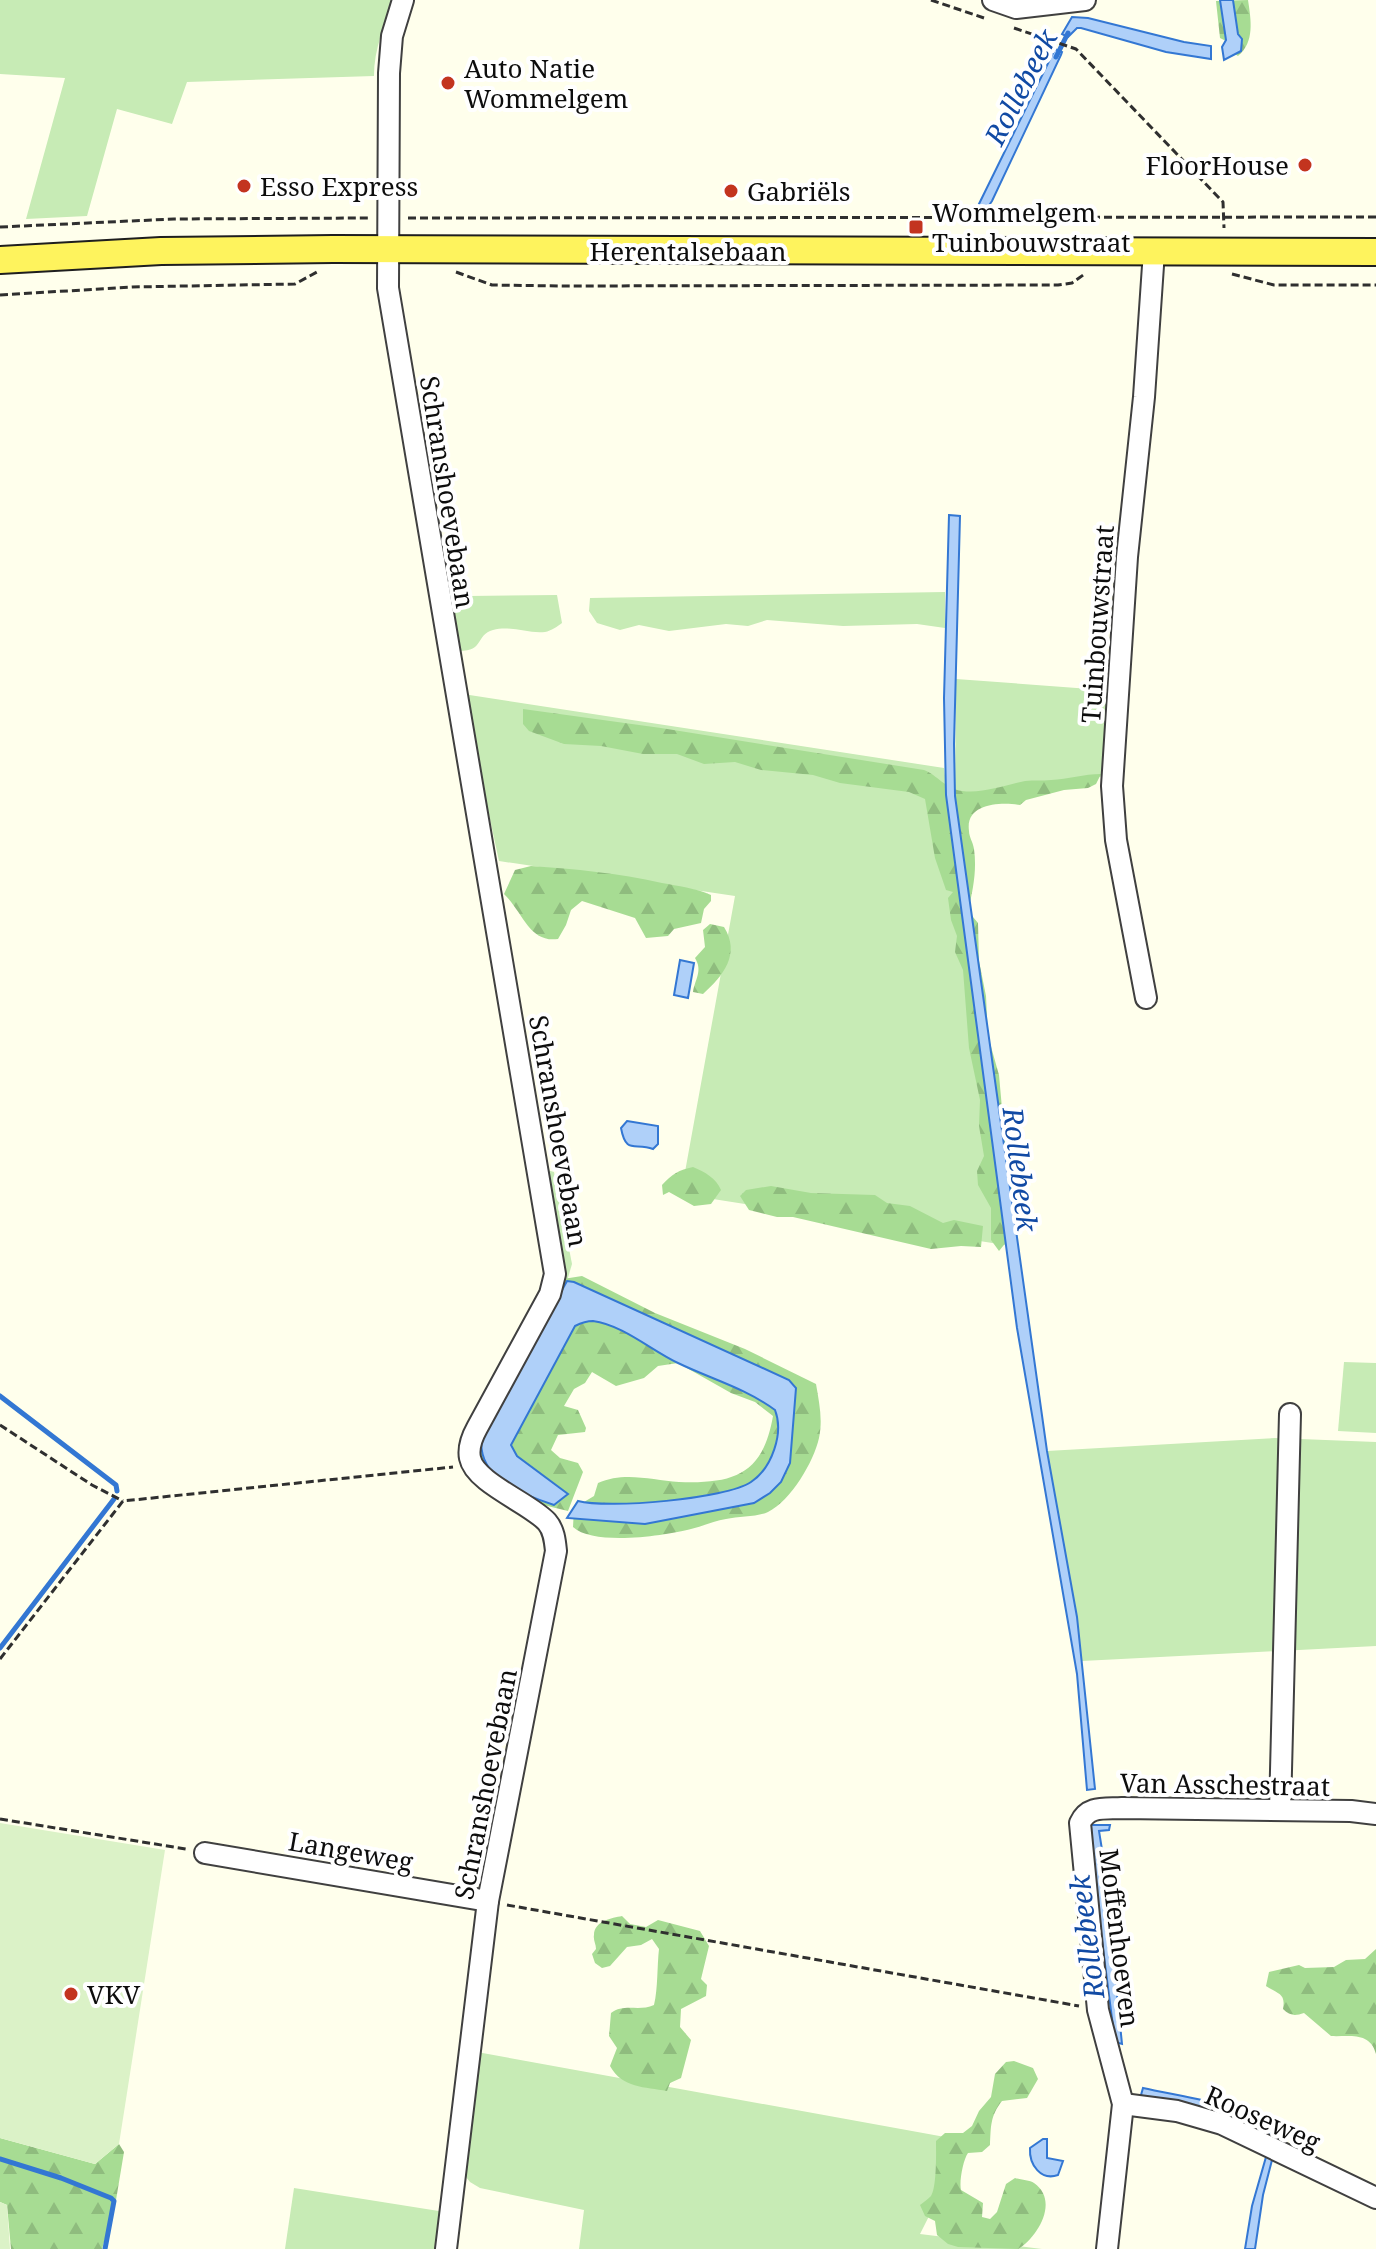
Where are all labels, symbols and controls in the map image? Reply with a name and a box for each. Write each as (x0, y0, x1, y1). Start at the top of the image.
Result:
water label: Rollebeek (974, 22, 1066, 152)
place label: Auto Natie Wommelgem (464, 50, 628, 116)
marker: Auto Natie Wommelgem (439, 74, 457, 92)
place label: FloorHouse (1146, 147, 1289, 183)
marker: FloorHouse (1296, 156, 1314, 174)
place label: Esso Express (260, 168, 418, 204)
place label: Gabriëls (747, 173, 850, 209)
marker: Esso Express (235, 177, 253, 195)
marker: Gabriëls (722, 182, 740, 200)
place label: Wommelgem Tuinbouwstraat (932, 194, 1130, 260)
marker: Wommelgem Tuinbouwstraat (907, 218, 925, 236)
street label: Herentalsebaan (590, 233, 787, 269)
street label: Schranshoevebaan (412, 373, 484, 611)
street label: Tuinbouwstraat (1072, 524, 1122, 724)
street label: Schranshoevebaan (521, 1012, 597, 1250)
water label: Rollebeek (994, 1104, 1048, 1234)
street label: Schranshoevebaan (445, 1665, 525, 1903)
street label: Van Asschestraat (1120, 1764, 1330, 1804)
street label: Langeweg (286, 1822, 416, 1880)
street label: Moffenhoeven (1091, 1847, 1149, 2030)
water label: Rollebeek (1059, 1872, 1113, 2002)
place label: VKV (87, 1976, 141, 2012)
marker: VKV (62, 1985, 80, 2003)
street label: Rooseweg (1199, 2077, 1327, 2159)

